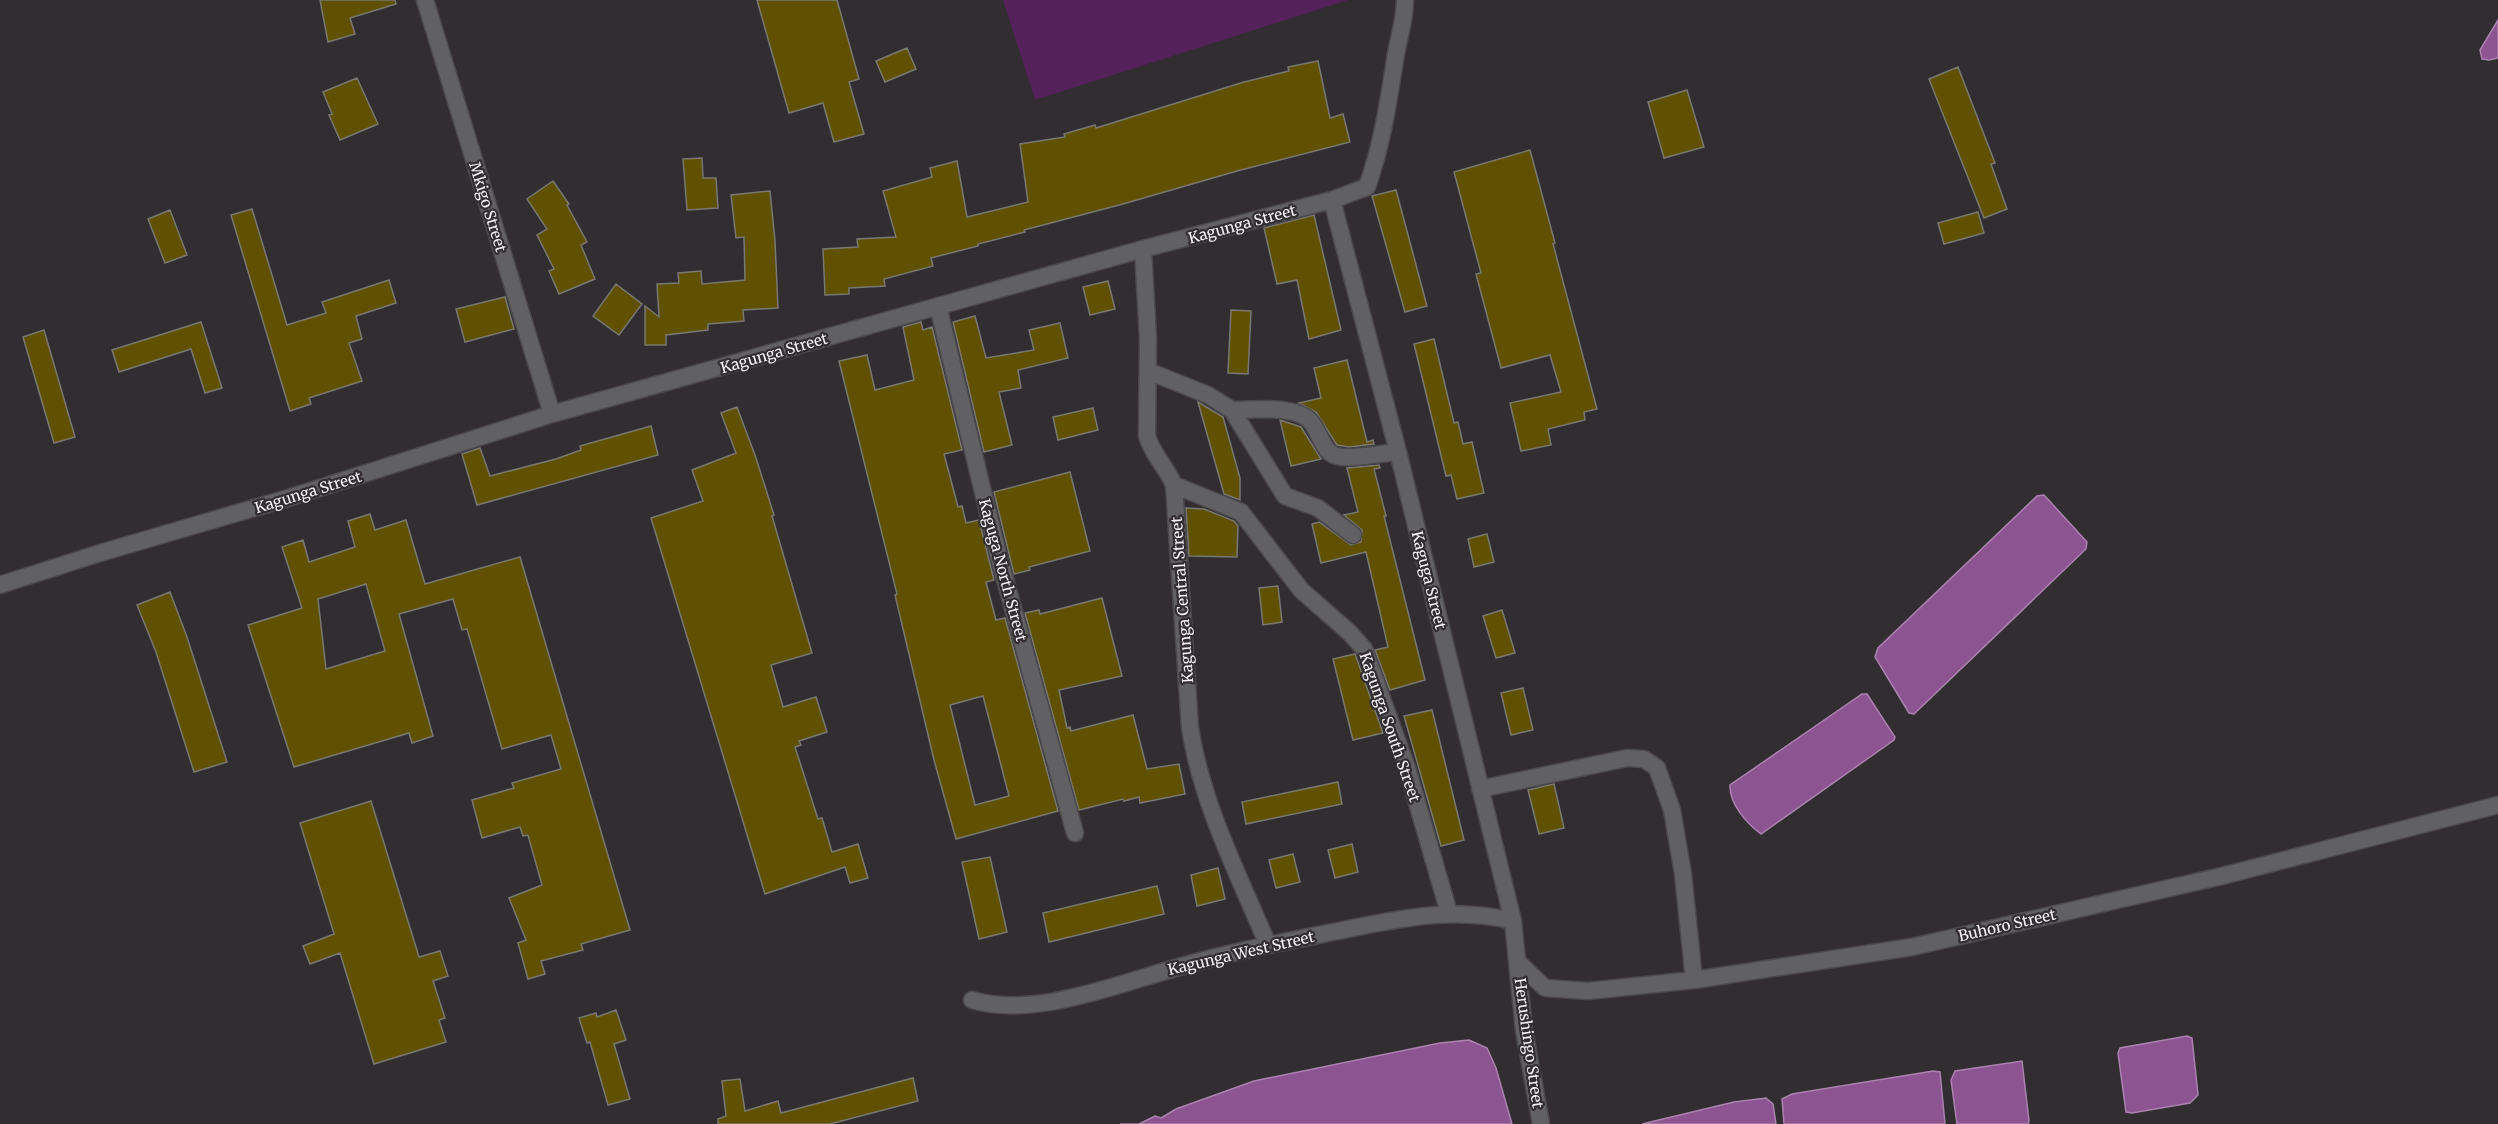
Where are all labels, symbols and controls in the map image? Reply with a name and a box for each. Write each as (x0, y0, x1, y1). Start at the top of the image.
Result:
street label: Mkigo Street (465, 160, 511, 255)
street label: Kagunga Street (1186, 200, 1298, 247)
street label: Kagunga Street (718, 329, 830, 377)
street label: Kagunga Street (252, 467, 364, 517)
street label: Kaguga North Street (975, 497, 1031, 644)
street label: Kagunga Central Street (1167, 516, 1197, 684)
street label: Kaguga Street (1408, 529, 1450, 631)
street label: Kagunga South Street (1355, 650, 1425, 804)
street label: Buhoro Street (1956, 905, 2058, 945)
street label: Kagunga West Street (1166, 927, 1316, 979)
street label: Herushingo Street (1510, 977, 1548, 1110)

